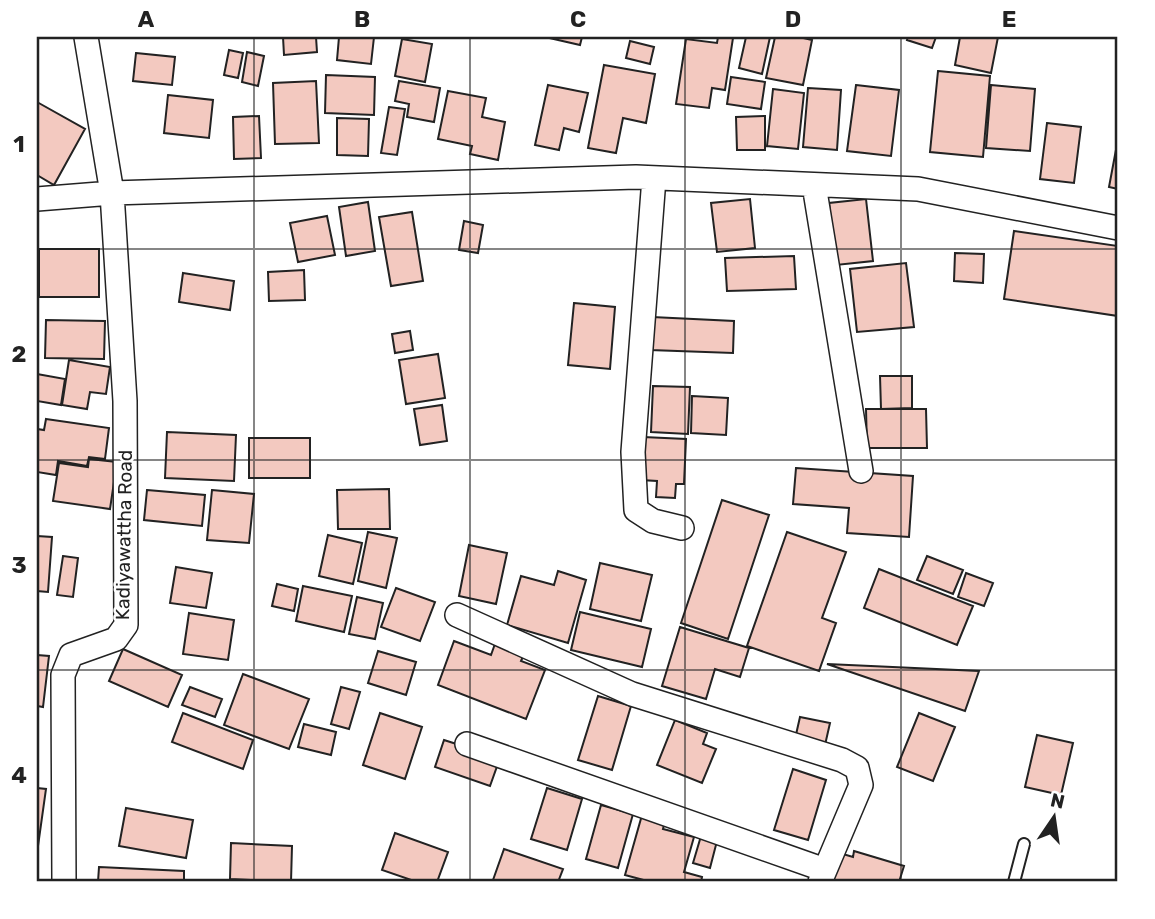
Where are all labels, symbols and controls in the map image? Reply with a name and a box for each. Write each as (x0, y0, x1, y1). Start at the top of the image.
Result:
text: A (138, 5, 155, 33)
text: B (354, 5, 370, 33)
text: C (570, 5, 586, 33)
text: D (785, 5, 801, 33)
text: E (1002, 5, 1016, 33)
text: 1 (13, 130, 25, 158)
text: 2 (12, 340, 26, 368)
street label: Kadiyawattha Road (111, 450, 137, 620)
text: 3 (11, 551, 27, 579)
text: 4 (11, 761, 27, 789)
north arrow (1018, 782, 1088, 852)
text: N (1048, 788, 1067, 814)

